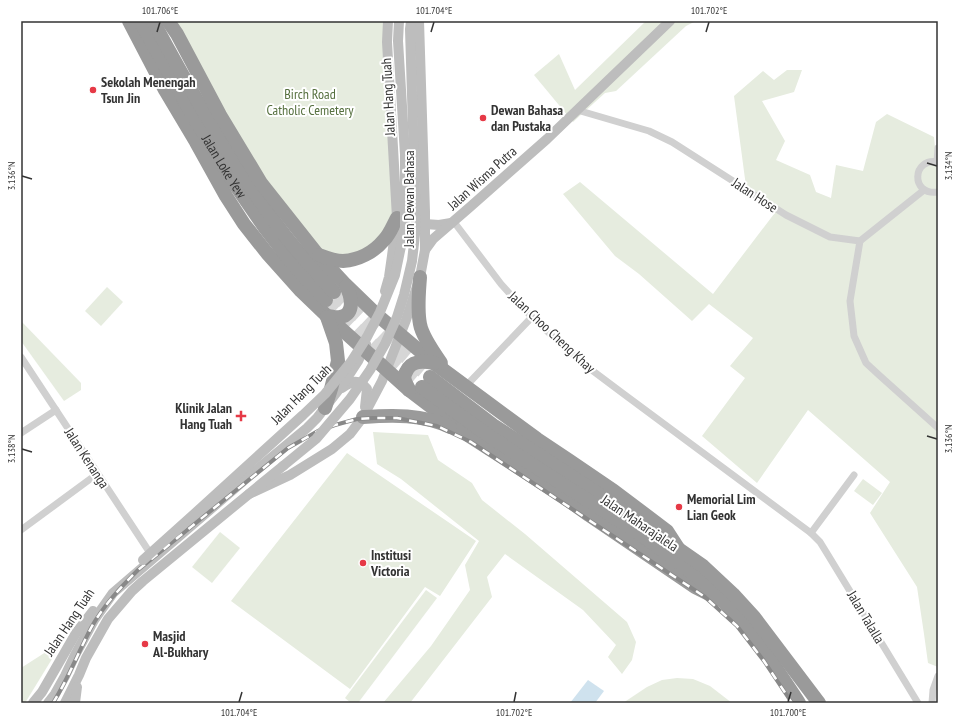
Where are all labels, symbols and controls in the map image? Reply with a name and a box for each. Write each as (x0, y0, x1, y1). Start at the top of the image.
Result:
text: 101.706°E (142, 4, 178, 17)
text: 101.704°E (416, 4, 452, 17)
text: 101.702°E (691, 4, 727, 17)
street label: Jalan Hang Tuah (377, 58, 399, 137)
place label: Sekolah Menengah Tsun Jin (101, 73, 195, 107)
marker: Sekolah Menengah Tsun Jin (88, 85, 98, 95)
park label: Birch Road Catholic Cemetery (266, 85, 354, 119)
place label: Dewan Bahasa dan Pustaka (491, 101, 563, 135)
marker: Dewan Bahasa dan Pustaka (478, 113, 488, 123)
street label: Jalan Loke Yew (197, 131, 251, 202)
street label: Jalan Wisma Putra (443, 142, 520, 214)
street label: Jalan Dewan Bahasa (400, 150, 418, 249)
text: 3.134°N (942, 152, 955, 180)
text: 3.136°N (5, 162, 18, 190)
street label: Jalan Hose (728, 173, 781, 217)
street label: Jalan Choo Cheng Khay (504, 287, 600, 377)
street label: Jalan Hang Tuah (266, 360, 335, 429)
place label: Klinik Jalan Hang Tuah (175, 399, 232, 433)
marker: Klinik Jalan Hang Tuah (235, 410, 247, 422)
street label: Jalan Kenanga (60, 423, 113, 492)
text: 3.136°N (942, 425, 955, 453)
text: 3.138°N (5, 435, 18, 463)
street label: Jalan Maharajalela (597, 490, 682, 555)
place label: Memorial Lim Lian Geok (687, 490, 755, 524)
marker: Memorial Lim Lian Geok (674, 502, 684, 512)
place label: Institusi Victoria (370, 546, 411, 580)
marker: Institusi Victoria (358, 558, 368, 568)
street label: Jalan Hang Tuah (39, 585, 98, 660)
street label: Jalan Talalla (843, 587, 889, 647)
place label: Masjid Al-Bukhary (152, 627, 209, 661)
marker: Masjid Al-Bukhary (140, 639, 150, 649)
text: 101.704°E (221, 706, 257, 719)
text: 101.702°E (496, 706, 532, 719)
text: 101.700°E (770, 706, 806, 719)

